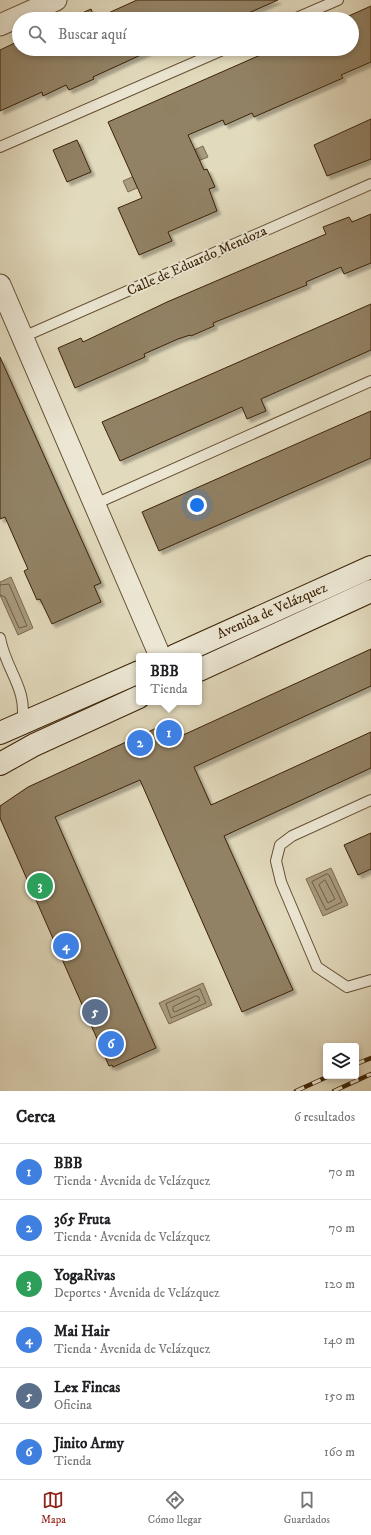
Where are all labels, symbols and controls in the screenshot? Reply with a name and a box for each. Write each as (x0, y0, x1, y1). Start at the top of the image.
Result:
search box (12, 12, 359, 56)
icon: search (26, 23, 48, 45)
text: Buscar aquí (58, 25, 126, 44)
street label: Calle de Eduardo Mendoza (124, 222, 270, 300)
your location (187, 495, 207, 515)
street label: Avenida de Velázquez (214, 579, 330, 643)
popup (136, 653, 202, 705)
text: BBB (150, 662, 179, 681)
text: Tienda (150, 681, 188, 697)
pin: 1 (156, 718, 182, 748)
pin: 2 (127, 728, 153, 758)
pin: 3 (27, 871, 53, 901)
pin: 4 (53, 931, 79, 961)
pin: 5 (82, 997, 108, 1027)
pin: 6 (98, 1029, 124, 1059)
map controls (323, 1043, 359, 1079)
button: layers (323, 1043, 359, 1079)
text: Cerca (16, 1106, 55, 1128)
text: 6 resultados (294, 1109, 355, 1125)
text: BBB (54, 1154, 82, 1173)
text: 1 (27, 1164, 31, 1180)
text: 70 m (329, 1164, 355, 1180)
text: Tienda · Avenida de Velázquez (54, 1173, 210, 1189)
text: 365 Fruta (54, 1210, 111, 1229)
text: 2 (26, 1220, 32, 1236)
text: 70 m (329, 1220, 355, 1236)
text: Tienda · Avenida de Velázquez (54, 1229, 210, 1245)
text: YogaRivas (54, 1266, 115, 1285)
text: 3 (27, 1276, 31, 1292)
text: 120 m (324, 1276, 355, 1292)
text: Deportes · Avenida de Velázquez (54, 1285, 220, 1301)
text: Mai Hair (54, 1322, 110, 1341)
text: 4 (25, 1332, 33, 1348)
text: 140 m (323, 1332, 355, 1348)
text: Tienda · Avenida de Velázquez (54, 1341, 210, 1357)
text: Lex Fincas (54, 1378, 120, 1397)
text: 5 (26, 1388, 32, 1404)
text: 150 m (324, 1388, 355, 1404)
text: Oficina (54, 1397, 92, 1413)
text: Jinito Army (54, 1434, 124, 1453)
text: 6 (26, 1444, 32, 1460)
text: 160 m (324, 1444, 355, 1460)
text: Tienda (54, 1453, 91, 1469)
tab: Mapa (41, 1489, 66, 1527)
tab: Cómo llegar (148, 1489, 202, 1527)
tab: Guardados (284, 1489, 330, 1527)

